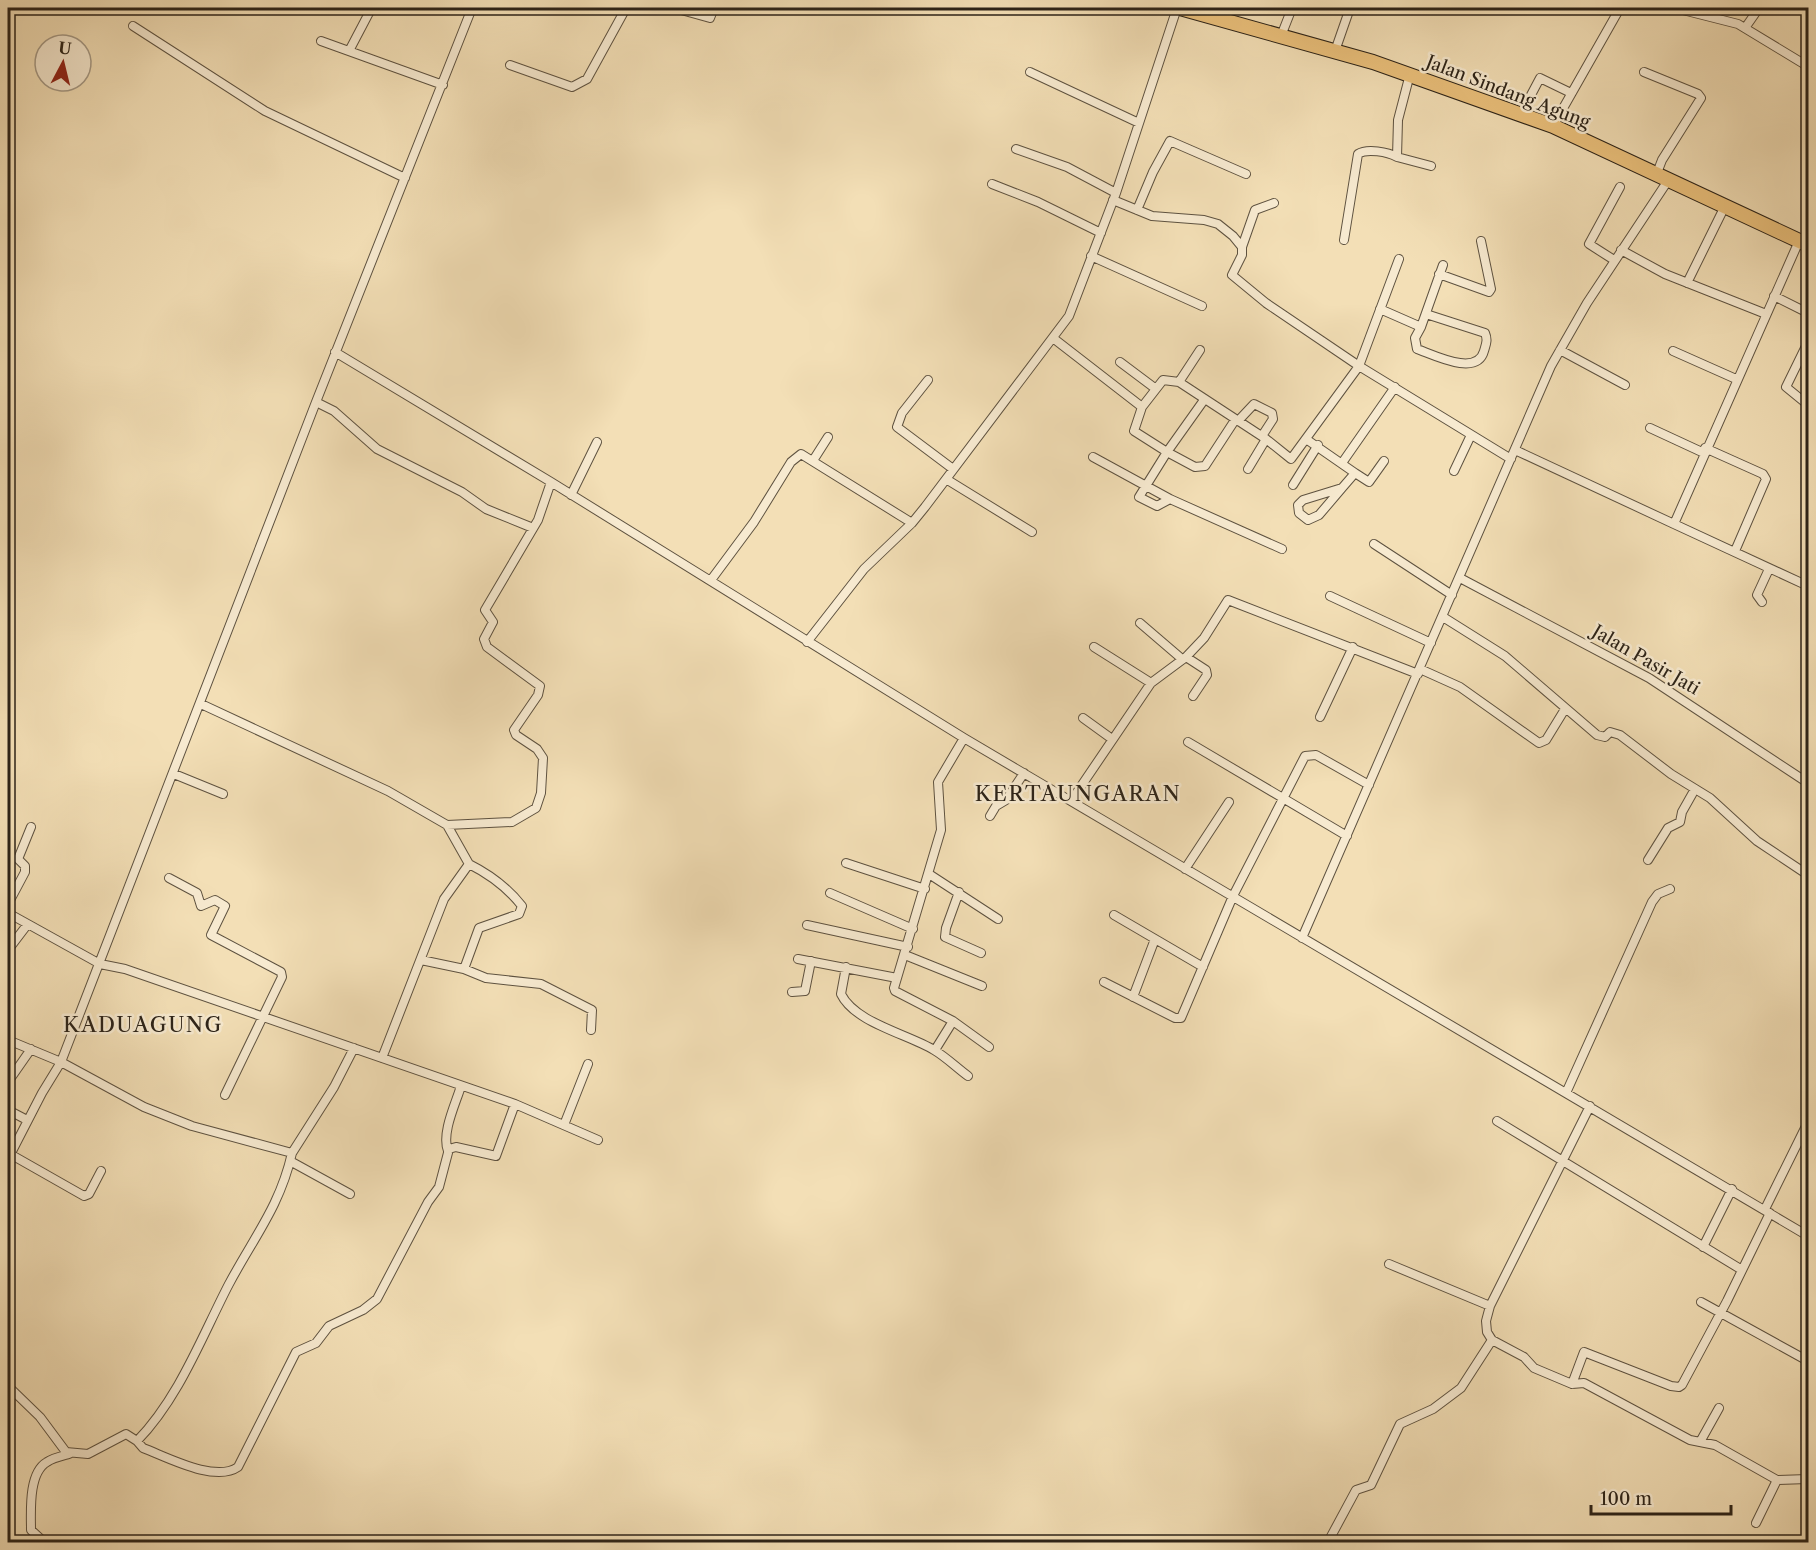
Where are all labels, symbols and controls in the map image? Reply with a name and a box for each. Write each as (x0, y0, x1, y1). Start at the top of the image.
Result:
north arrow (33, 33, 93, 93)
text: U (57, 37, 72, 59)
street label: Jalan Sindang Agung (1420, 49, 1594, 134)
street label: Jalan Pasir Jati (1586, 619, 1704, 700)
district label: KERTAUNGARAN (975, 781, 1181, 806)
district label: KADUAGUNG (63, 1012, 223, 1037)
scale bar (1591, 1478, 1730, 1516)
text: 100 m (1600, 1488, 1652, 1510)

